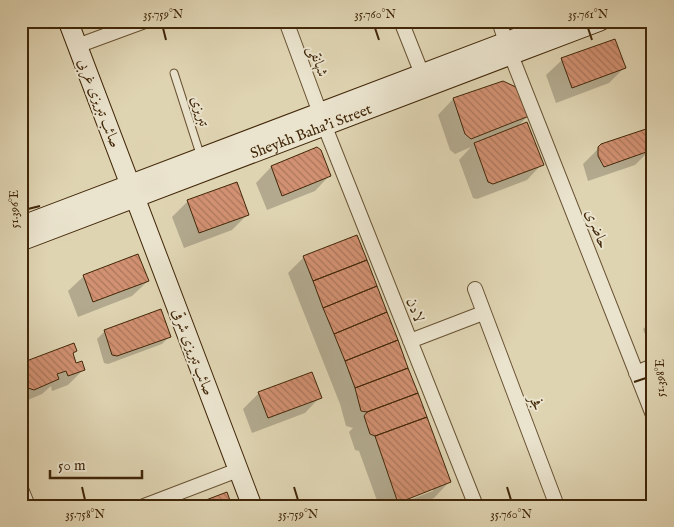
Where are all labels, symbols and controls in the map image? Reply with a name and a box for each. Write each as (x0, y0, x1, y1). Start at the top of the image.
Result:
text: 35.759°N (143, 7, 184, 22)
text: 35.760°N (354, 7, 396, 22)
text: 35.761°N (568, 7, 609, 22)
street label: شهانقی (303, 43, 332, 80)
street label: صائب تبریزی غربی (72, 56, 125, 151)
street label: تبریزی (186, 93, 214, 129)
street label: Sheykh Baha'i Street (247, 99, 374, 163)
text: 51.396°E (7, 190, 22, 228)
street label: حاضری (581, 207, 613, 251)
street label: لادن (402, 295, 428, 325)
street label: صائب تبریزی شرقی (168, 306, 218, 398)
text: 51.398°E (653, 359, 668, 397)
street label: فجر (524, 391, 548, 413)
scale bar (50, 447, 142, 479)
text: 50 m (58, 456, 86, 475)
text: 35.758°N (65, 507, 105, 522)
text: 35.759°N (278, 507, 319, 522)
text: 35.760°N (490, 507, 532, 522)

